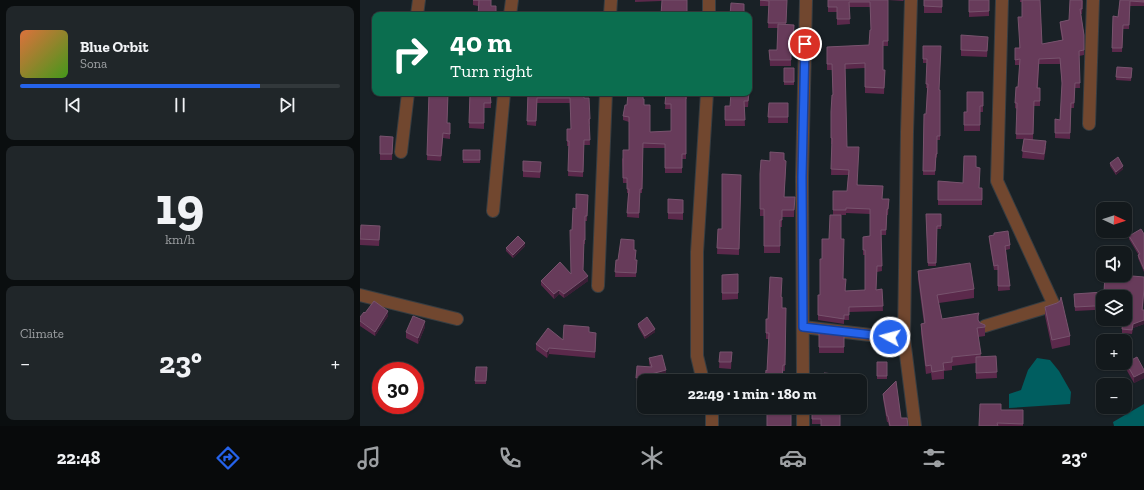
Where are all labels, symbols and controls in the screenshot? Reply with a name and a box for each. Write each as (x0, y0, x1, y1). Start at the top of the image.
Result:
text: 40 m (450, 26, 512, 59)
pin (788, 27, 822, 61)
icon: right (384, 28, 436, 80)
icon: arrive (794, 33, 816, 55)
text: Blue Orbit (80, 38, 148, 56)
text: Sona (80, 56, 107, 71)
text: Turn right (450, 60, 532, 82)
icon: previous (62, 94, 84, 116)
icon: pause (169, 94, 191, 116)
icon: next (276, 94, 298, 116)
text: 19 (156, 175, 204, 237)
north arrow (1096, 202, 1132, 238)
map controls (1096, 202, 1132, 414)
text: km/h (165, 232, 195, 247)
button: sound (1096, 246, 1132, 282)
button: layers (1096, 290, 1132, 326)
position arrow (869, 316, 911, 358)
text: Climate (20, 326, 64, 341)
button: + (1096, 334, 1132, 370)
text: 23° (159, 345, 202, 381)
text: − (20, 350, 30, 377)
text: + (331, 350, 340, 377)
speed limit sign: 30 (372, 362, 424, 414)
button: − (1096, 378, 1132, 414)
text: 22:49 · 1 min · 180 m (688, 385, 816, 403)
icon: directions (214, 444, 242, 472)
icon: music (355, 444, 383, 472)
icon: phone (496, 444, 524, 472)
icon: climate (638, 444, 666, 472)
icon: car (779, 444, 807, 472)
icon: filters (920, 444, 948, 472)
text: 22:48 (57, 447, 100, 469)
text: 23° (1061, 447, 1087, 469)

